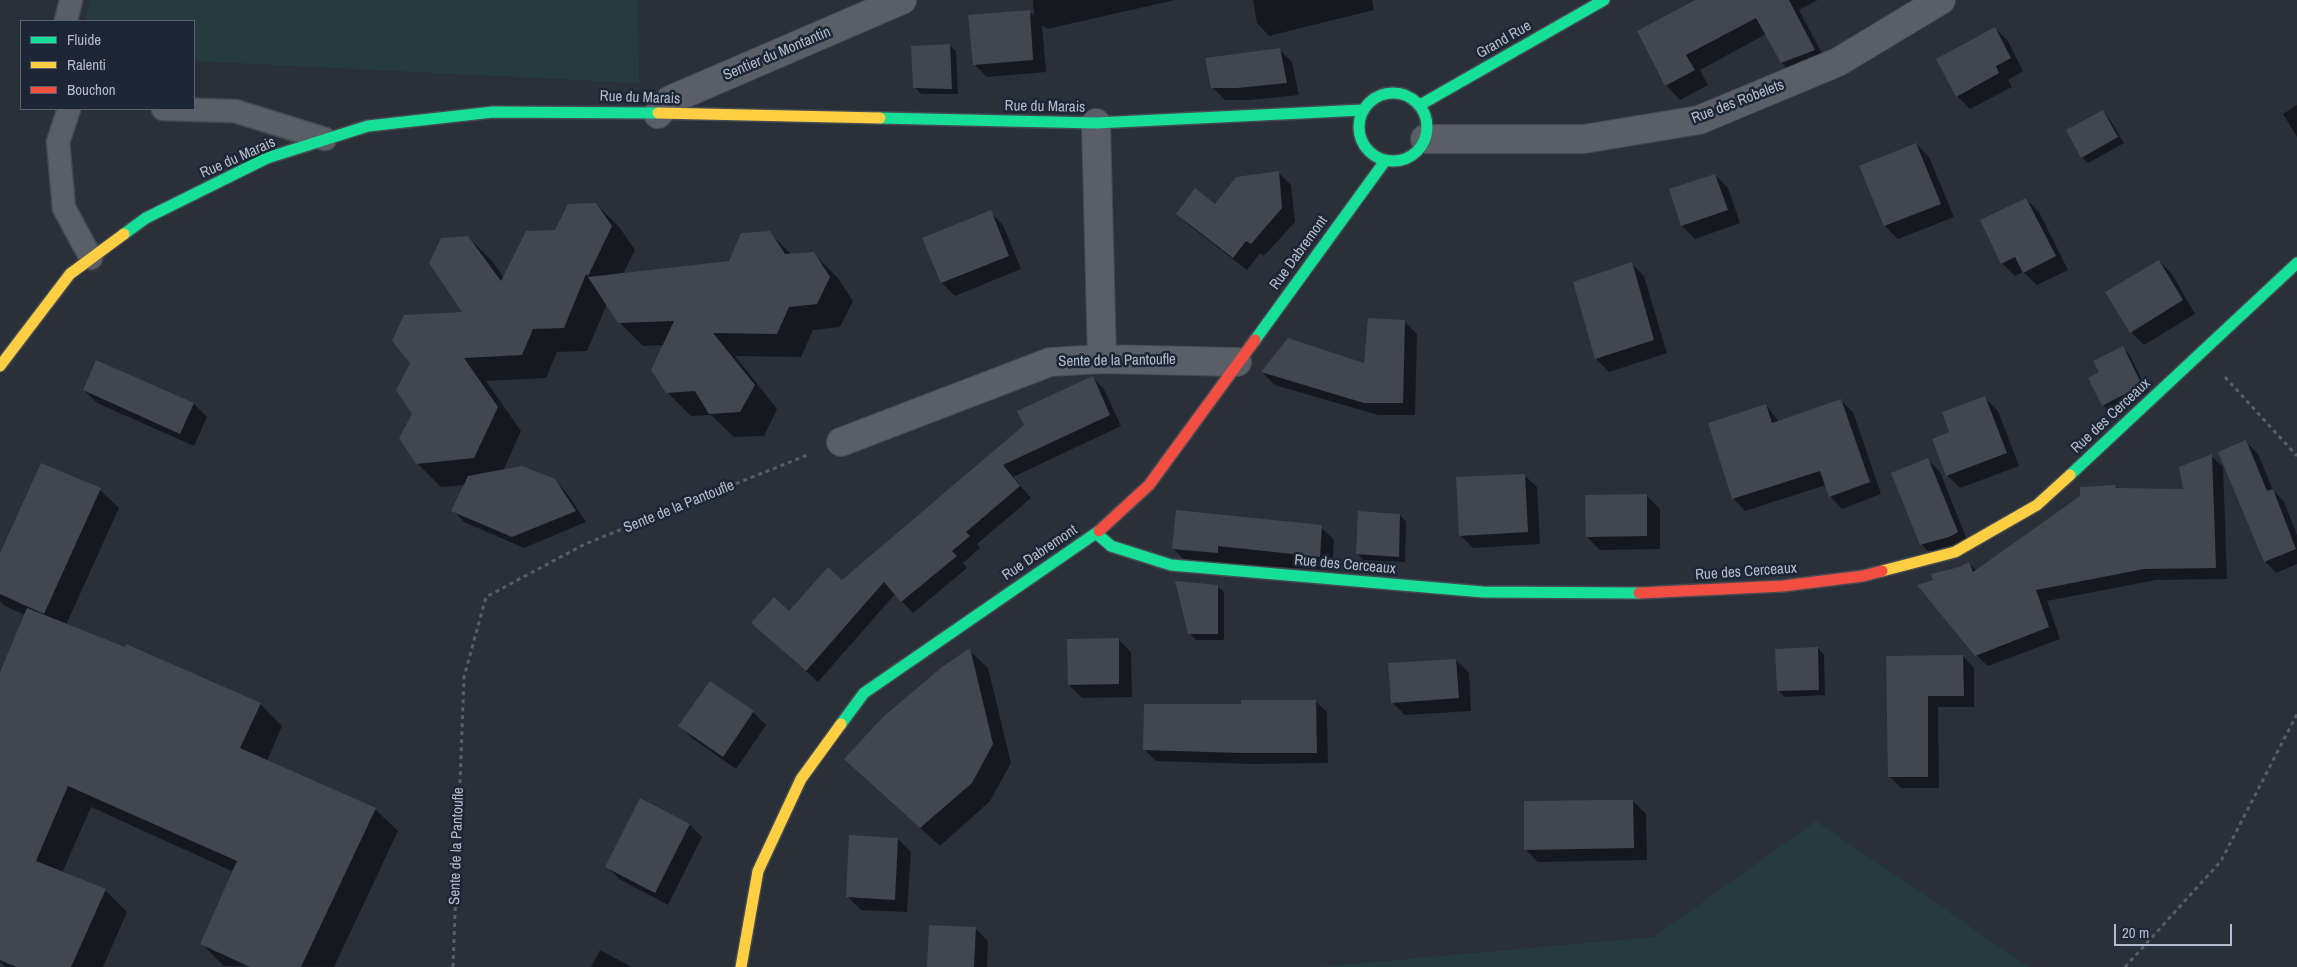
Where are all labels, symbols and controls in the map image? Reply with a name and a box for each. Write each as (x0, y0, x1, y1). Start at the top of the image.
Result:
street label: Grand Rue (1473, 17, 1535, 63)
legend (20, 20, 195, 110)
street label: Sentier du Montantin (721, 23, 833, 85)
text: Fluide (67, 29, 101, 50)
text: Ralenti (67, 54, 106, 75)
street label: Rue des Robelets (1689, 76, 1787, 128)
text: Bouchon (67, 79, 116, 100)
street label: Rue du Marais (599, 88, 681, 108)
street label: Rue du Marais (1005, 97, 1085, 117)
street label: Rue du Marais (197, 133, 279, 183)
street label: Rue Dabremont (1266, 213, 1332, 293)
street label: Sente de la Pantoufle (1058, 351, 1176, 371)
street label: Rue des Cerceaux (2068, 375, 2154, 457)
street label: Sente de la Pantoufle (621, 477, 737, 537)
street label: Rue Dabremont (999, 521, 1081, 585)
street label: Rue des Cerceaux (1293, 552, 1397, 578)
street label: Rue des Cerceaux (1695, 559, 1797, 585)
street label: Sente de la Pantoufle (446, 787, 468, 905)
scale bar (2117, 914, 2234, 946)
text: 20 m (2122, 922, 2149, 943)

